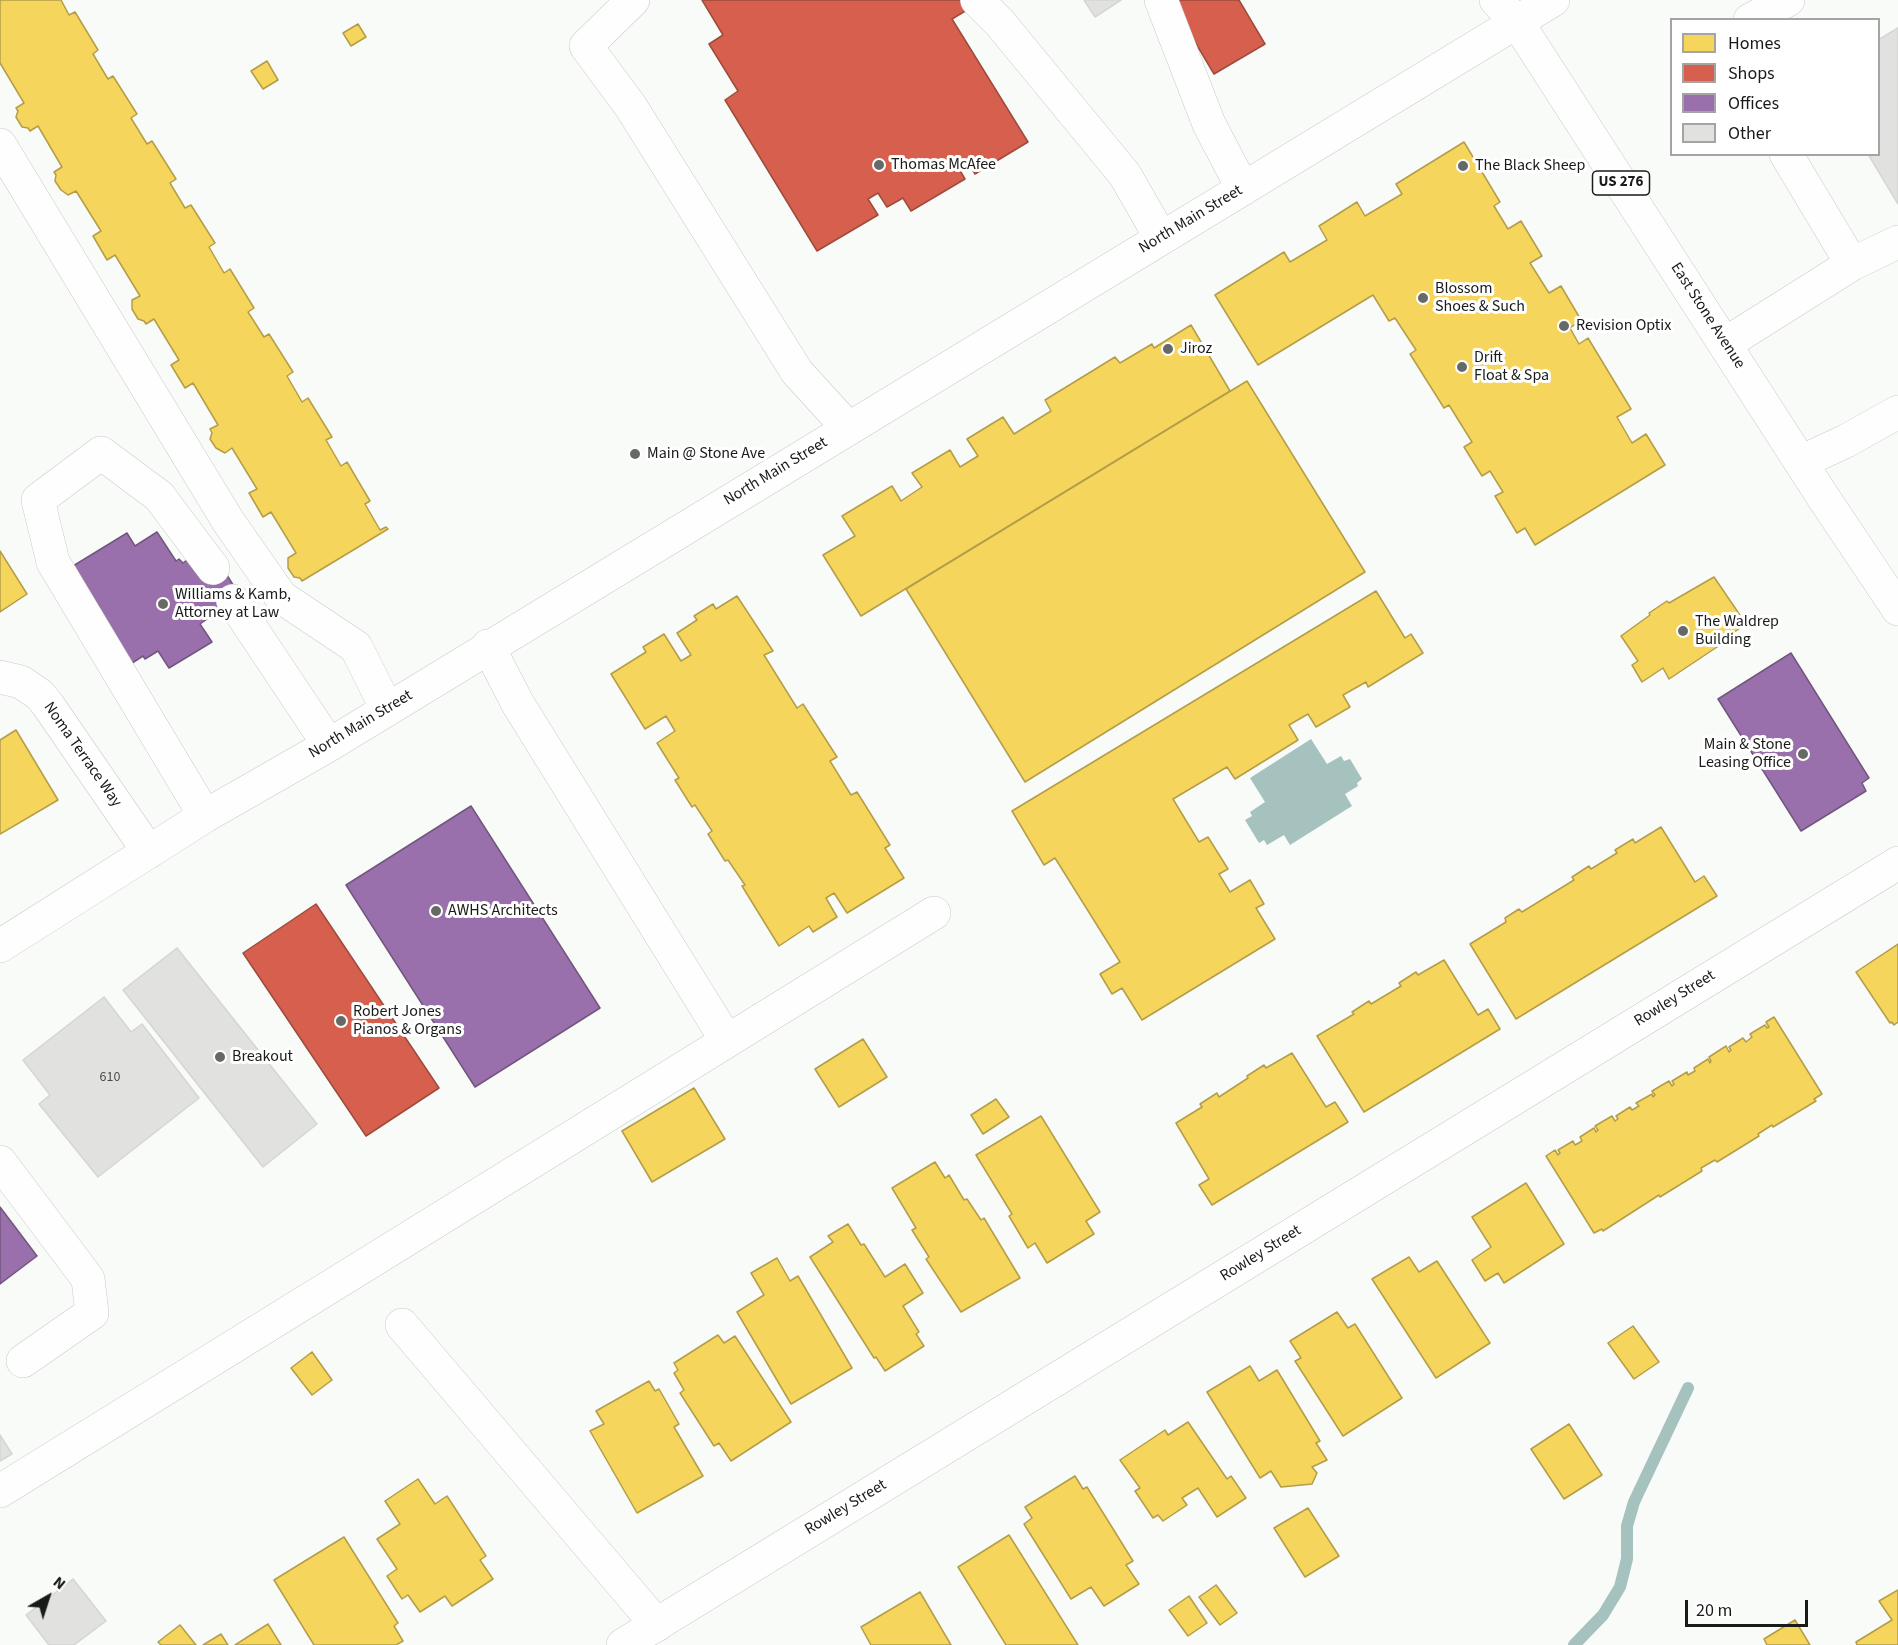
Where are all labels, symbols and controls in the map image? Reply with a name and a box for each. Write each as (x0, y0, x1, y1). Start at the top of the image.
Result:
legend (1670, 18, 1880, 156)
text: Homes (1728, 31, 1781, 56)
text: Shops (1728, 61, 1775, 86)
text: Offices (1728, 91, 1779, 116)
text: Other (1728, 121, 1771, 146)
place label: Thomas McAfee (891, 155, 996, 175)
place label: The Black Sheep (1475, 156, 1585, 176)
marker: Thomas McAfee (872, 158, 886, 172)
marker: The Black Sheep (1456, 159, 1470, 173)
road number: US 276 (1592, 171, 1650, 195)
street label: North Main Street (1136, 181, 1246, 259)
street label: East Stone Avenue (1666, 259, 1748, 373)
place label: Blossom Shoes & Such (1435, 279, 1525, 317)
marker: Blossom Shoes & Such (1416, 291, 1430, 305)
place label: Revision Optix (1576, 316, 1671, 336)
marker: Revision Optix (1557, 319, 1571, 333)
place label: Jiroz (1180, 339, 1212, 359)
marker: Jiroz (1161, 342, 1175, 356)
place label: Drift Float & Spa (1474, 348, 1549, 386)
marker: Drift Float & Spa (1455, 360, 1469, 374)
street label: North Main Street (721, 433, 831, 511)
place label: Main @ Stone Ave (647, 444, 765, 464)
marker: Main @ Stone Ave (628, 447, 642, 461)
place label: Williams & Kamb, Attorney at Law (175, 585, 291, 623)
marker: Williams & Kamb, Attorney at Law (156, 597, 170, 611)
place label: The Waldrep Building (1695, 612, 1779, 650)
marker: The Waldrep Building (1676, 624, 1690, 638)
street label: North Main Street (306, 686, 416, 764)
street label: Noma Terrace Way (39, 699, 125, 811)
place label: Main & Stone Leasing Office (1698, 735, 1791, 773)
marker: Main & Stone Leasing Office (1796, 747, 1810, 761)
place label: AWHS Architects (448, 901, 558, 921)
marker: AWHS Architects (429, 904, 443, 918)
street label: Rowley Street (1631, 967, 1719, 1031)
place label: Robert Jones Pianos & Organs (353, 1002, 462, 1040)
marker: Robert Jones Pianos & Organs (334, 1014, 348, 1028)
place label: Breakout (232, 1047, 293, 1067)
marker: Breakout (213, 1050, 227, 1064)
house number: 610 (100, 1070, 120, 1086)
street label: Rowley Street (1217, 1222, 1305, 1286)
street label: Rowley Street (802, 1476, 890, 1540)
north arrow (18, 1567, 78, 1627)
text: N (48, 1571, 70, 1595)
scale bar (1688, 1588, 1811, 1626)
text: 20 m (1696, 1598, 1732, 1623)

